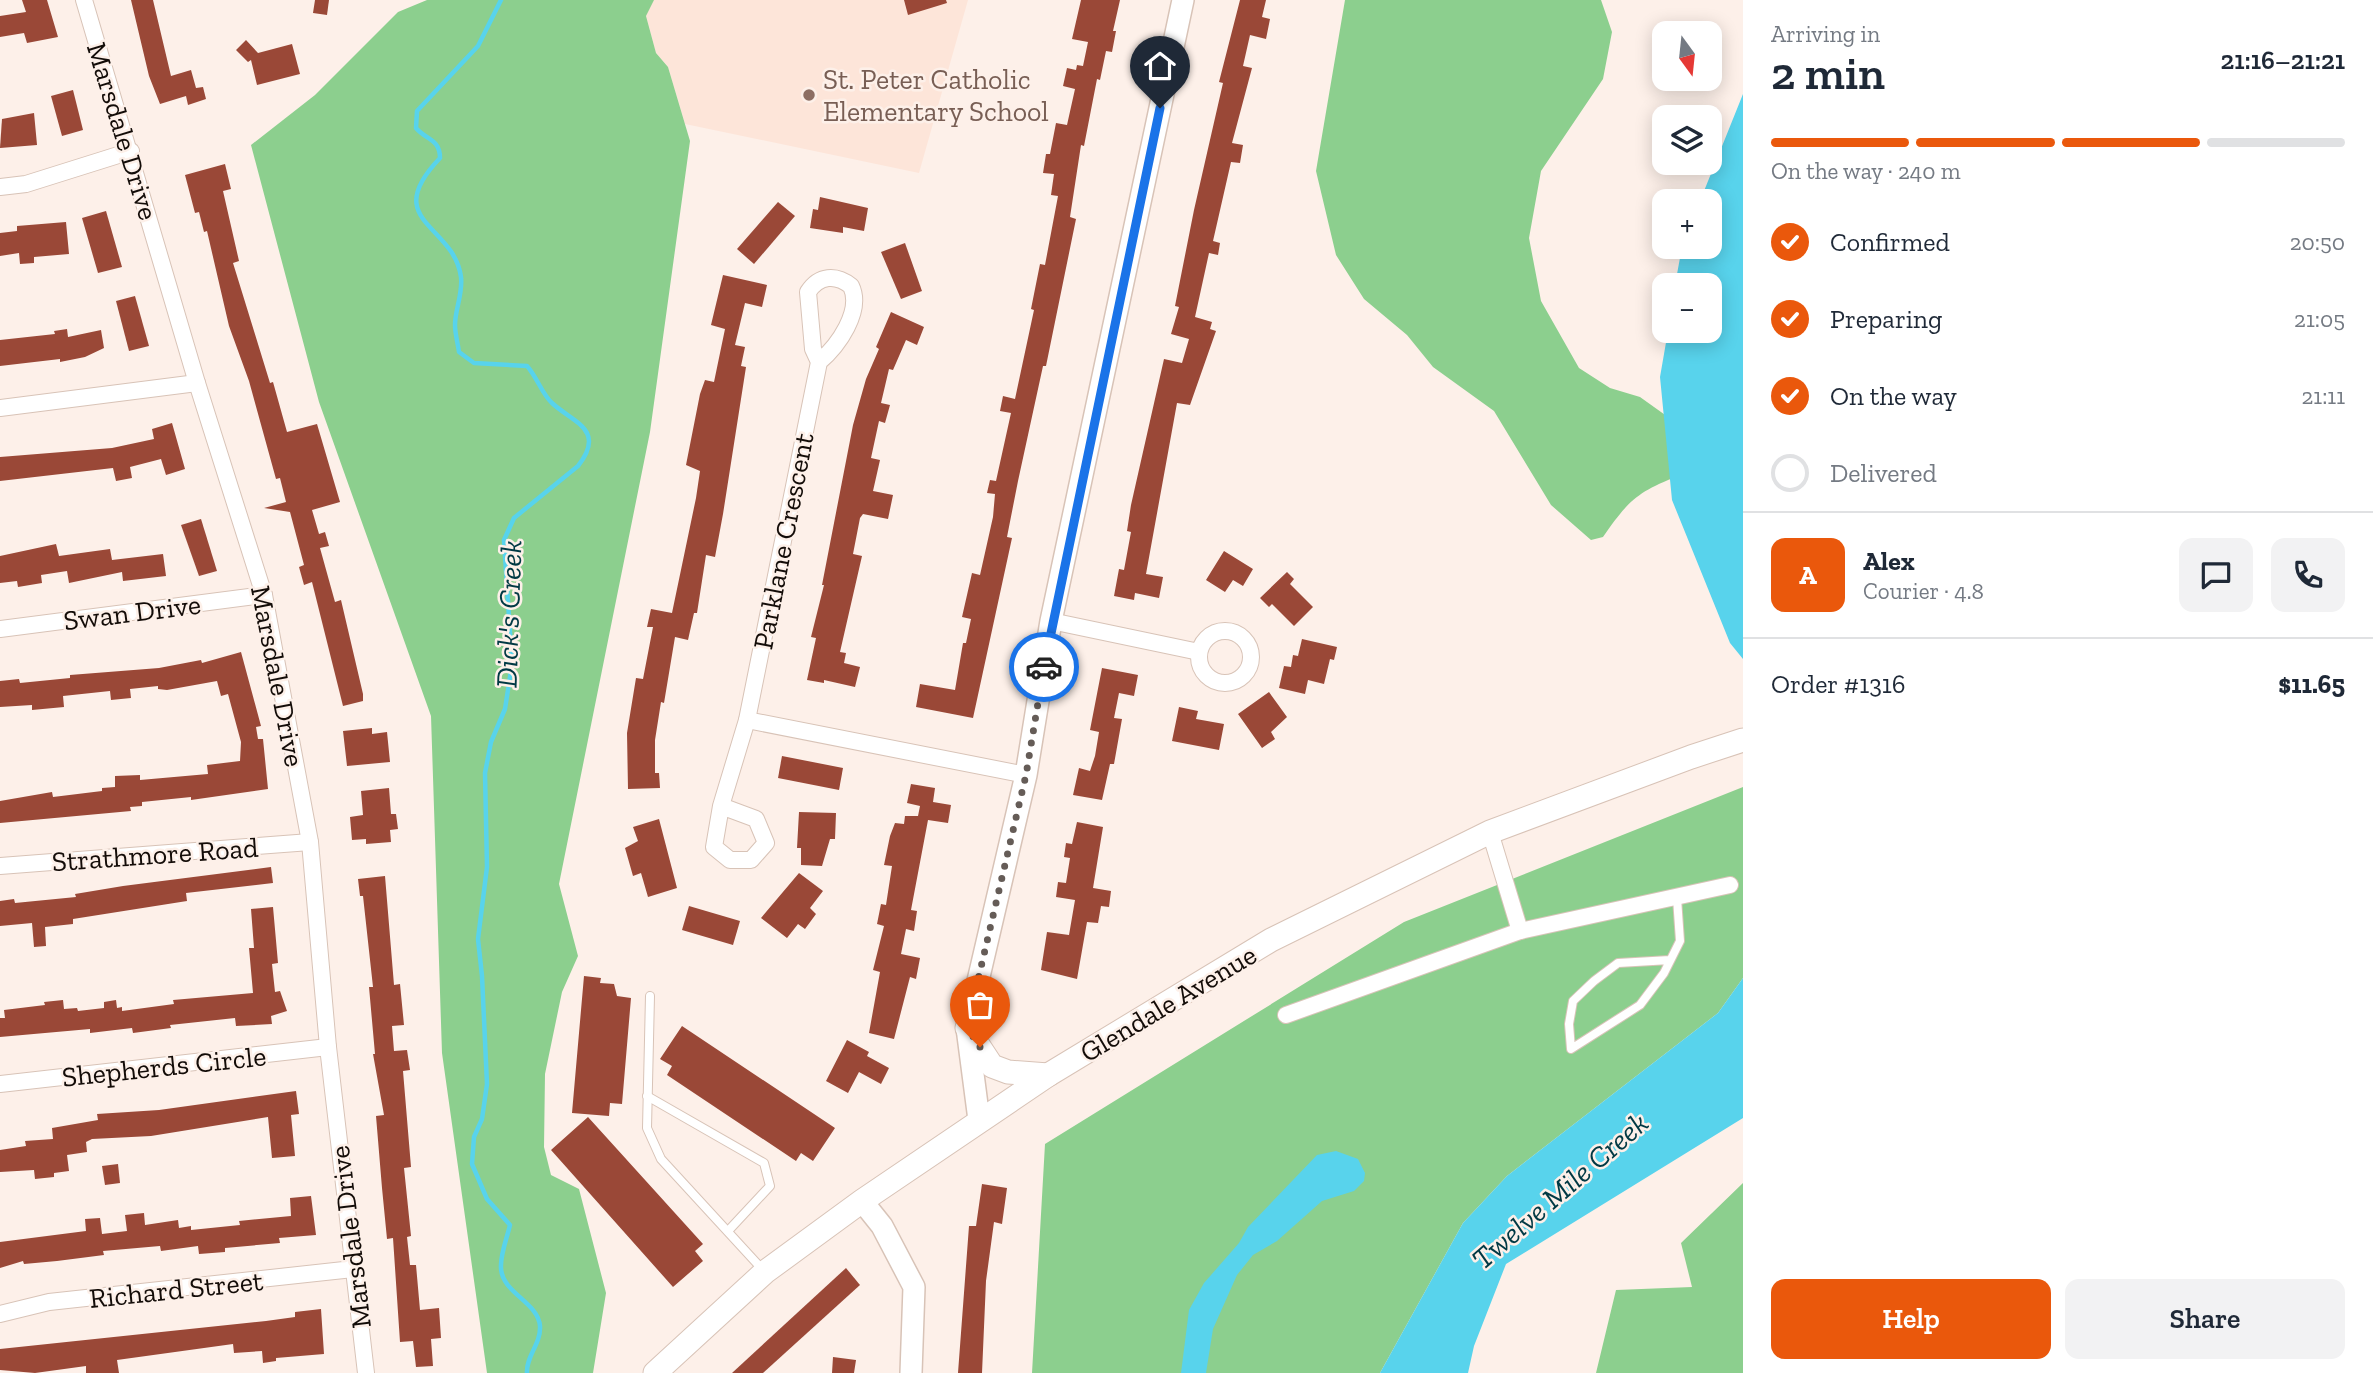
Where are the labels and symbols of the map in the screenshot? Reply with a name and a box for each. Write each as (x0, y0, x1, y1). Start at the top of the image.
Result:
north arrow (1652, 21, 1722, 91)
pin (1130, 36, 1190, 108)
street label: Marsdale Drive (80, 38, 165, 224)
place label: St. Peter Catholic Elementary School (823, 63, 1049, 128)
marker: St. Peter Catholic Elementary School (801, 87, 817, 103)
street label: Parklane Crescent (746, 429, 821, 652)
water label: Dick's Creek (488, 539, 530, 689)
street label: Marsdale Drive (244, 583, 311, 769)
street label: Swan Drive (62, 588, 203, 637)
courier (1009, 632, 1079, 702)
street label: Strathmore Road (51, 831, 259, 878)
street label: Glendale Avenue (1074, 938, 1262, 1069)
pin (950, 975, 1010, 1047)
street label: Shepherds Circle (60, 1039, 268, 1094)
water label: Twelve Mile Creek (1465, 1105, 1655, 1277)
street label: Marsdale Drive (323, 1144, 378, 1330)
street label: Richard Street (88, 1264, 265, 1315)

